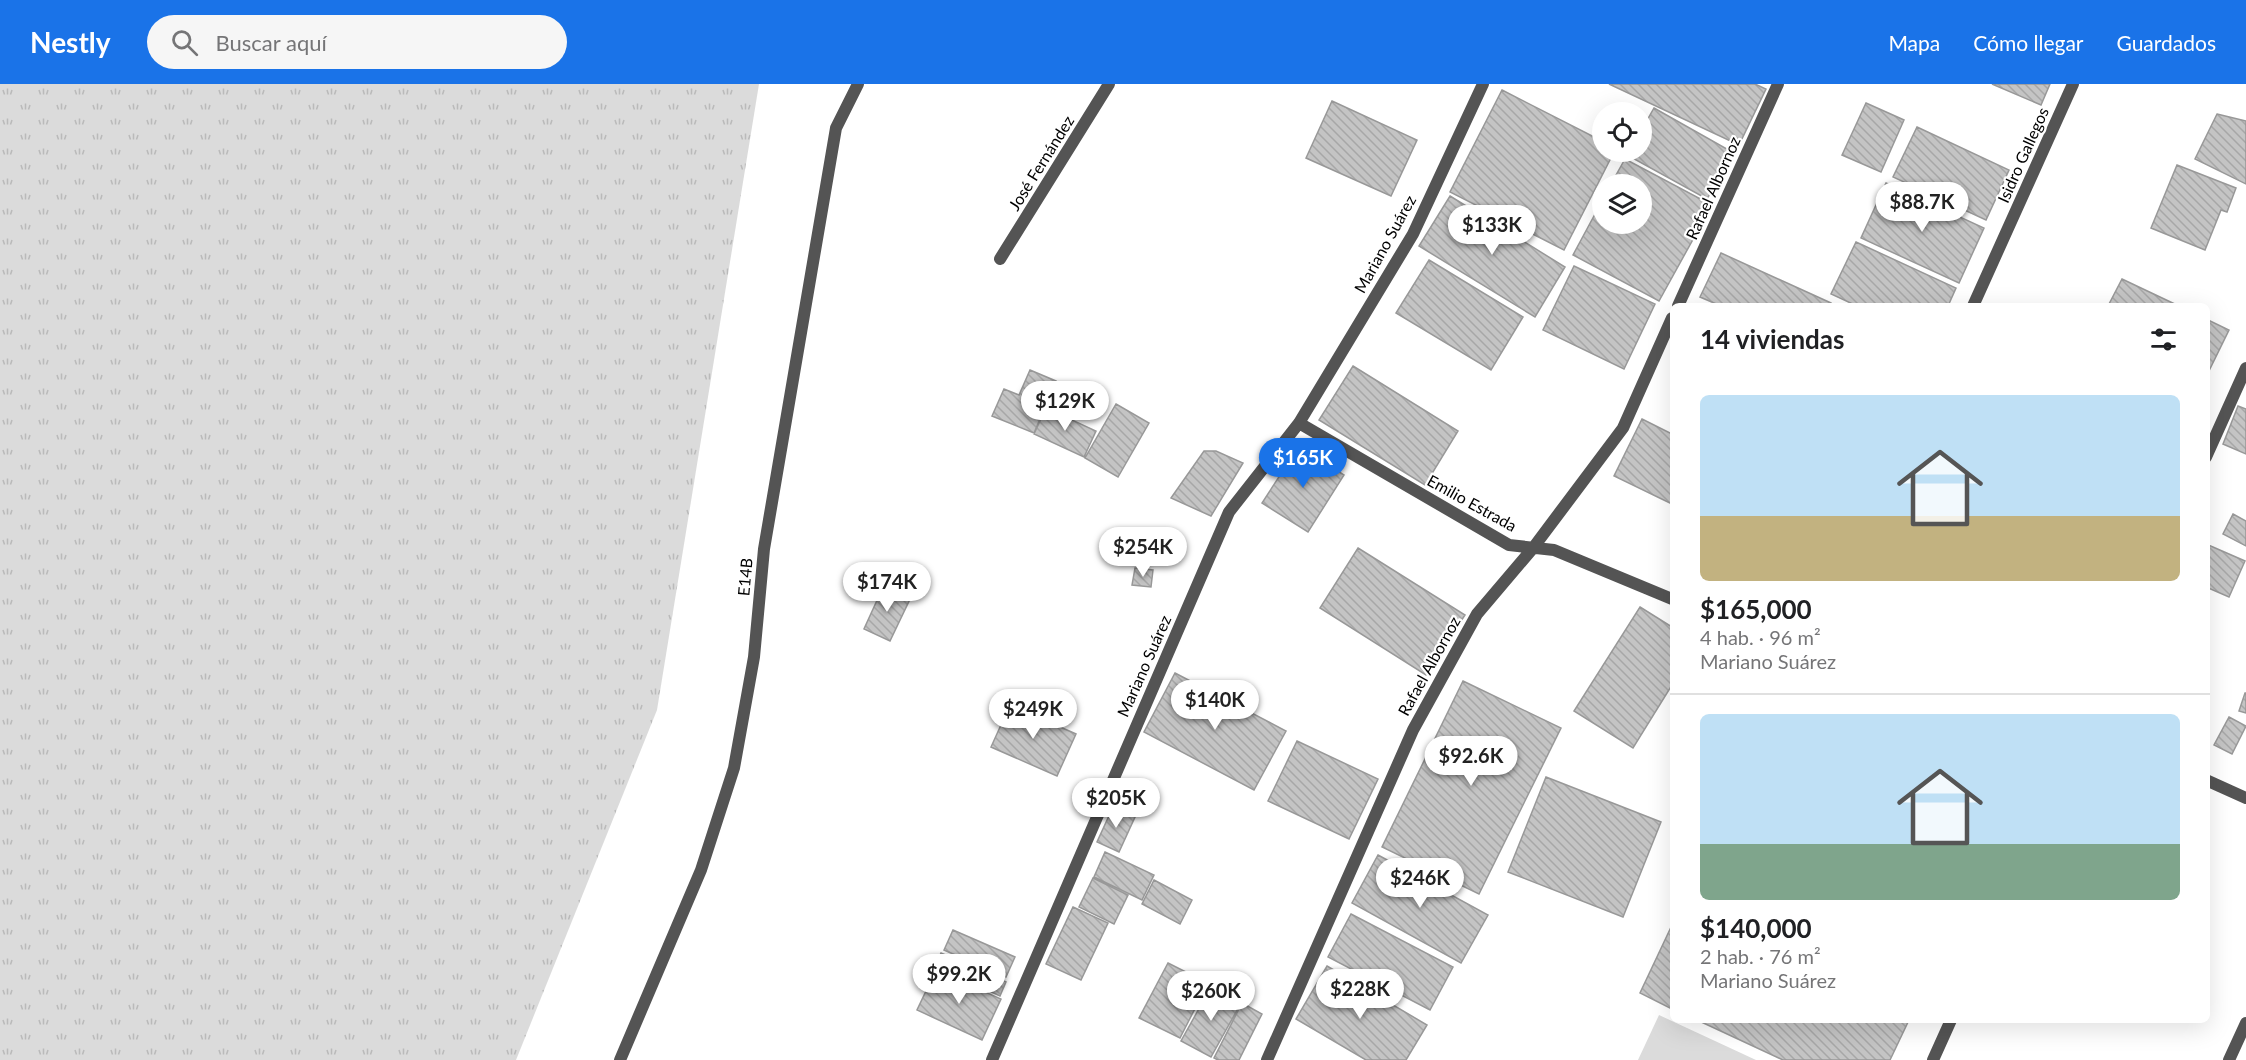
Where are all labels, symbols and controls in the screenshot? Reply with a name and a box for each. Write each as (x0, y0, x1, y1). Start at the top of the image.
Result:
search box (147, 15, 567, 69)
text: Nestly (30, 25, 111, 59)
icon: search (168, 26, 201, 59)
text: Buscar aquí (216, 29, 327, 56)
text: Mapa (1888, 30, 1940, 55)
text: Cómo llegar (1973, 30, 2084, 55)
text: Guardados (2117, 30, 2216, 55)
map controls (1592, 102, 1652, 234)
button: locate (1592, 102, 1652, 162)
street label: Isidro Gallegos (1993, 104, 2052, 205)
street label: José Fernández (1004, 112, 1077, 214)
street label: Rafael Albornoz (1681, 133, 1744, 242)
button: layers (1592, 174, 1652, 234)
pin: $88.7K (1873, 182, 1971, 233)
text: $88.7K (1890, 189, 1954, 213)
street label: Mariano Suárez (1350, 192, 1419, 296)
pin: $133K (1450, 205, 1534, 256)
text: $133K (1462, 212, 1522, 236)
text: 14 viviendas (1700, 323, 1844, 355)
icon: filters (2147, 323, 2180, 356)
pin: $129K (1023, 381, 1107, 432)
text: $129K (1035, 388, 1095, 412)
icon: home (1886, 434, 1994, 542)
pin: $165K (1261, 438, 1345, 489)
text: $165K (1273, 445, 1333, 469)
street label: Emilio Estrada (1424, 470, 1520, 535)
pin: $254K (1101, 527, 1185, 578)
text: $254K (1113, 534, 1173, 558)
street label: E14B (733, 557, 756, 597)
pin: $174K (845, 562, 929, 613)
text: $174K (857, 569, 917, 593)
text: $165,000 (1700, 593, 1812, 625)
street label: Mariano Suárez (1113, 612, 1174, 719)
street label: Rafael Albornoz (1393, 613, 1464, 719)
text: 4 hab. · 96 m² (1700, 625, 1821, 649)
text: Mariano Suárez (1700, 649, 1836, 673)
pin: $140K (1173, 680, 1257, 731)
text: $140K (1185, 687, 1245, 711)
pin: $249K (991, 689, 1075, 740)
text: $249K (1003, 696, 1063, 720)
pin: $92.6K (1422, 736, 1520, 787)
text: $92.6K (1439, 743, 1503, 767)
icon: home (1886, 753, 1994, 861)
pin: $205K (1074, 778, 1158, 829)
text: $205K (1086, 785, 1146, 809)
pin: $246K (1378, 858, 1462, 909)
text: $246K (1390, 865, 1450, 889)
text: $140,000 (1700, 912, 1812, 944)
text: 2 hab. · 76 m² (1700, 944, 1821, 968)
pin: $99.2K (910, 954, 1008, 1005)
text: $99.2K (927, 961, 991, 985)
text: Mariano Suárez (1700, 968, 1836, 992)
pin: $228K (1318, 969, 1402, 1020)
pin: $260K (1169, 971, 1253, 1022)
text: $228K (1330, 976, 1390, 1000)
text: $260K (1181, 978, 1241, 1002)

